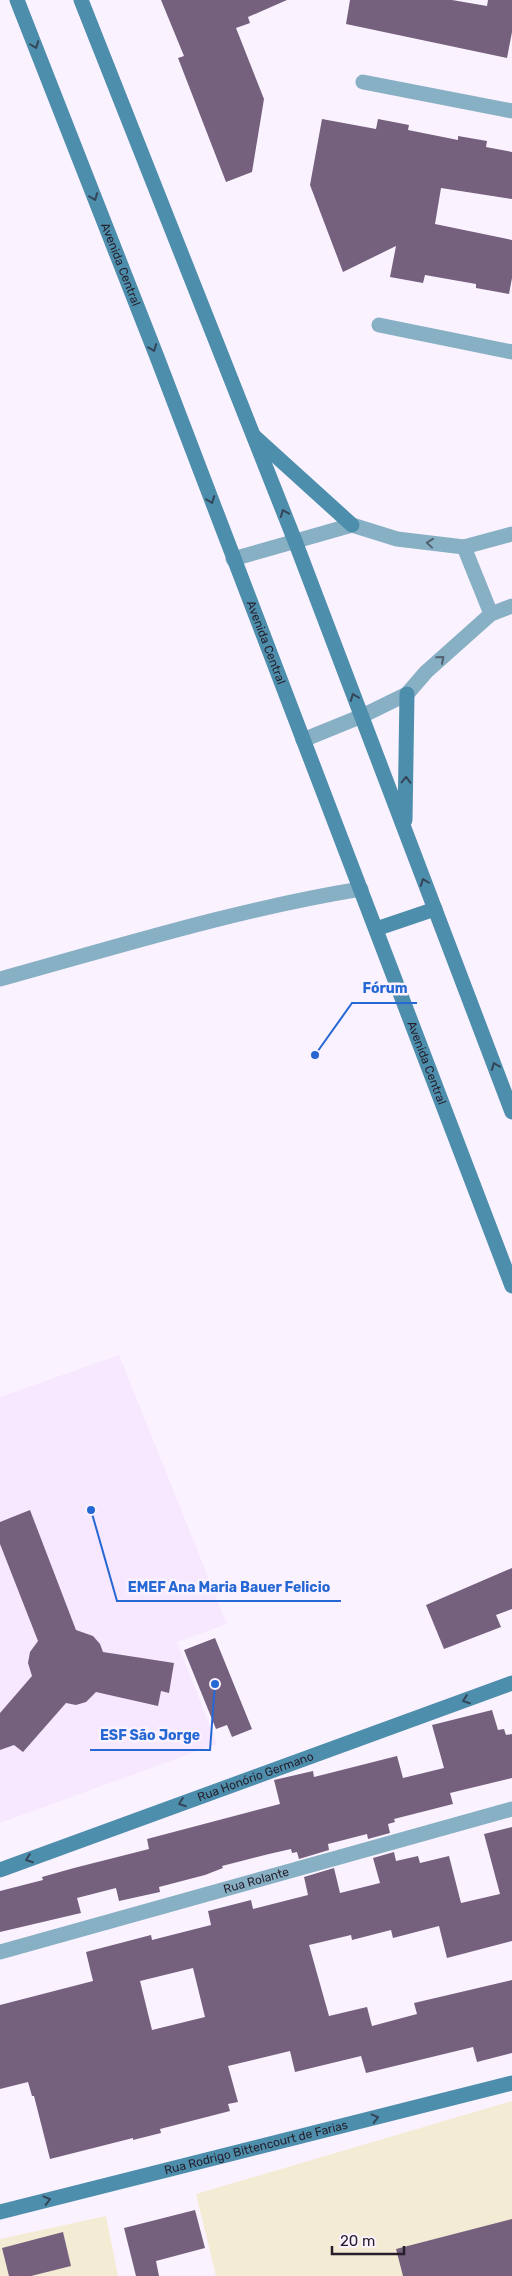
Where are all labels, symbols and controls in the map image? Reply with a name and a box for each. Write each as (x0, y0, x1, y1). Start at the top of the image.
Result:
one-way arrow (29, 41, 39, 49)
one-way arrow (88, 192, 98, 201)
street label: Avenida Central (98, 221, 143, 308)
one-way arrow (147, 343, 158, 352)
one-way arrow (205, 495, 215, 504)
one-way arrow (280, 509, 290, 518)
one-way arrow (426, 538, 434, 549)
street label: Avenida Central (244, 599, 288, 686)
one-way arrow (435, 657, 444, 665)
one-way arrow (350, 693, 361, 702)
one-way arrow (400, 776, 411, 784)
one-way arrow (420, 878, 430, 887)
callout: Fórum (352, 974, 417, 1003)
text: Fórum (362, 980, 408, 997)
street label: Avenida Central (404, 1019, 449, 1107)
one-way arrow (491, 1063, 501, 1071)
callout: EMEF Ana Maria Bauer Felicio (117, 1572, 341, 1601)
text: EMEF Ana Maria Bauer Felicio (128, 1579, 330, 1596)
one-way arrow (462, 1694, 471, 1704)
callout: ESF São Jorge (90, 1721, 210, 1750)
text: ESF São Jorge (100, 1727, 200, 1744)
street label: Rua Honório Germano (196, 1749, 316, 1804)
one-way arrow (178, 1797, 187, 1807)
one-way arrow (26, 1853, 34, 1863)
street label: Rua Rolante (222, 1865, 291, 1896)
one-way arrow (370, 2113, 379, 2124)
street label: Rua Rodrigo Bittencourt de Farias (163, 2118, 349, 2177)
one-way arrow (43, 2195, 52, 2206)
scale bar (332, 2224, 404, 2256)
text: 20 m (340, 2232, 375, 2250)

